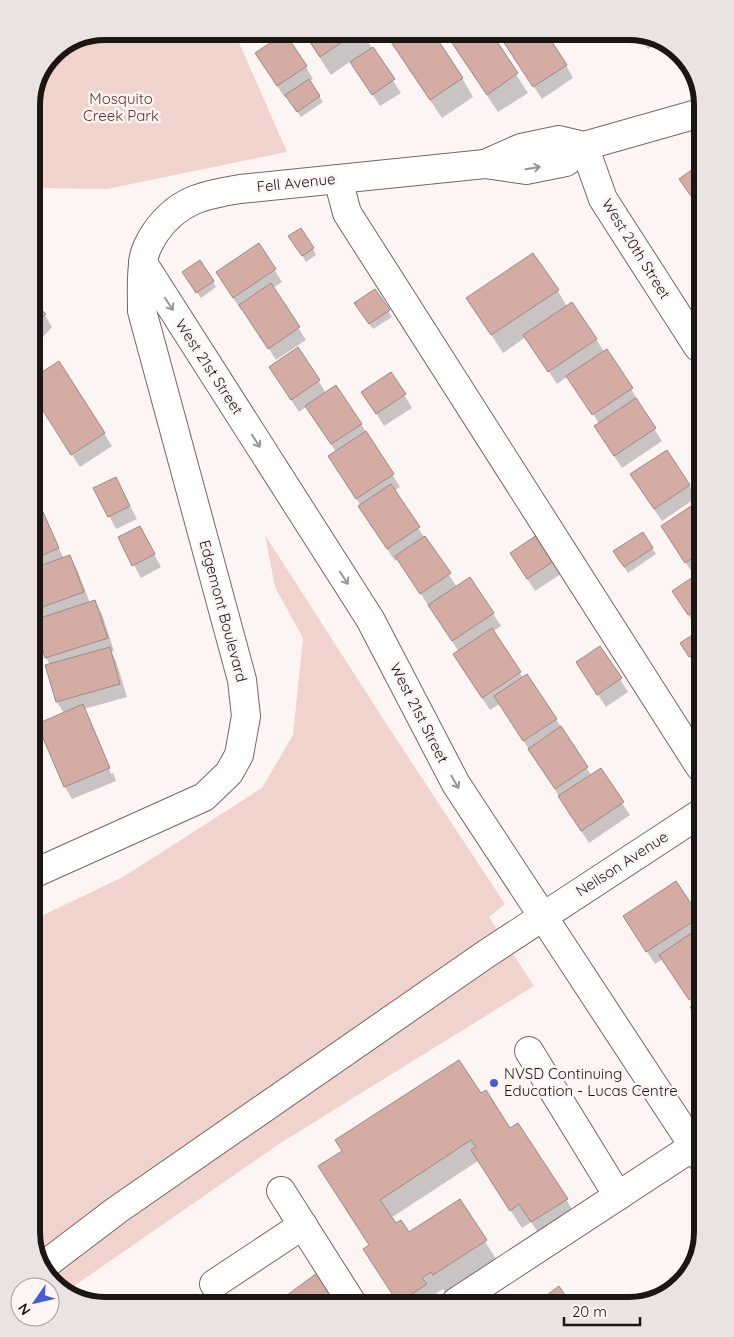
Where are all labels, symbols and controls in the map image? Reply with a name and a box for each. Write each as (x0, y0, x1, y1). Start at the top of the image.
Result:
park label: Mosquito Creek Park (83, 89, 159, 125)
one-way arrow (525, 163, 541, 173)
street label: Fell Avenue (256, 169, 336, 196)
street label: West 20th Street (598, 195, 675, 302)
one-way arrow (164, 297, 174, 311)
street label: West 21st Street (171, 315, 247, 418)
one-way arrow (252, 434, 262, 448)
street label: Edgemont Boulevard (195, 538, 252, 684)
one-way arrow (339, 571, 349, 585)
street label: West 21st Street (386, 659, 453, 766)
one-way arrow (451, 774, 460, 789)
street label: Neilson Avenue (572, 827, 671, 900)
place label: NVSD Continuing Education - Lucas Centre (504, 1064, 678, 1100)
marker: NVSD Continuing Education - Lucas Centre (488, 1077, 500, 1089)
north arrow (10, 1277, 60, 1327)
scale bar (564, 1294, 640, 1326)
text: N (14, 1300, 35, 1319)
text: 20 m (572, 1302, 607, 1321)

